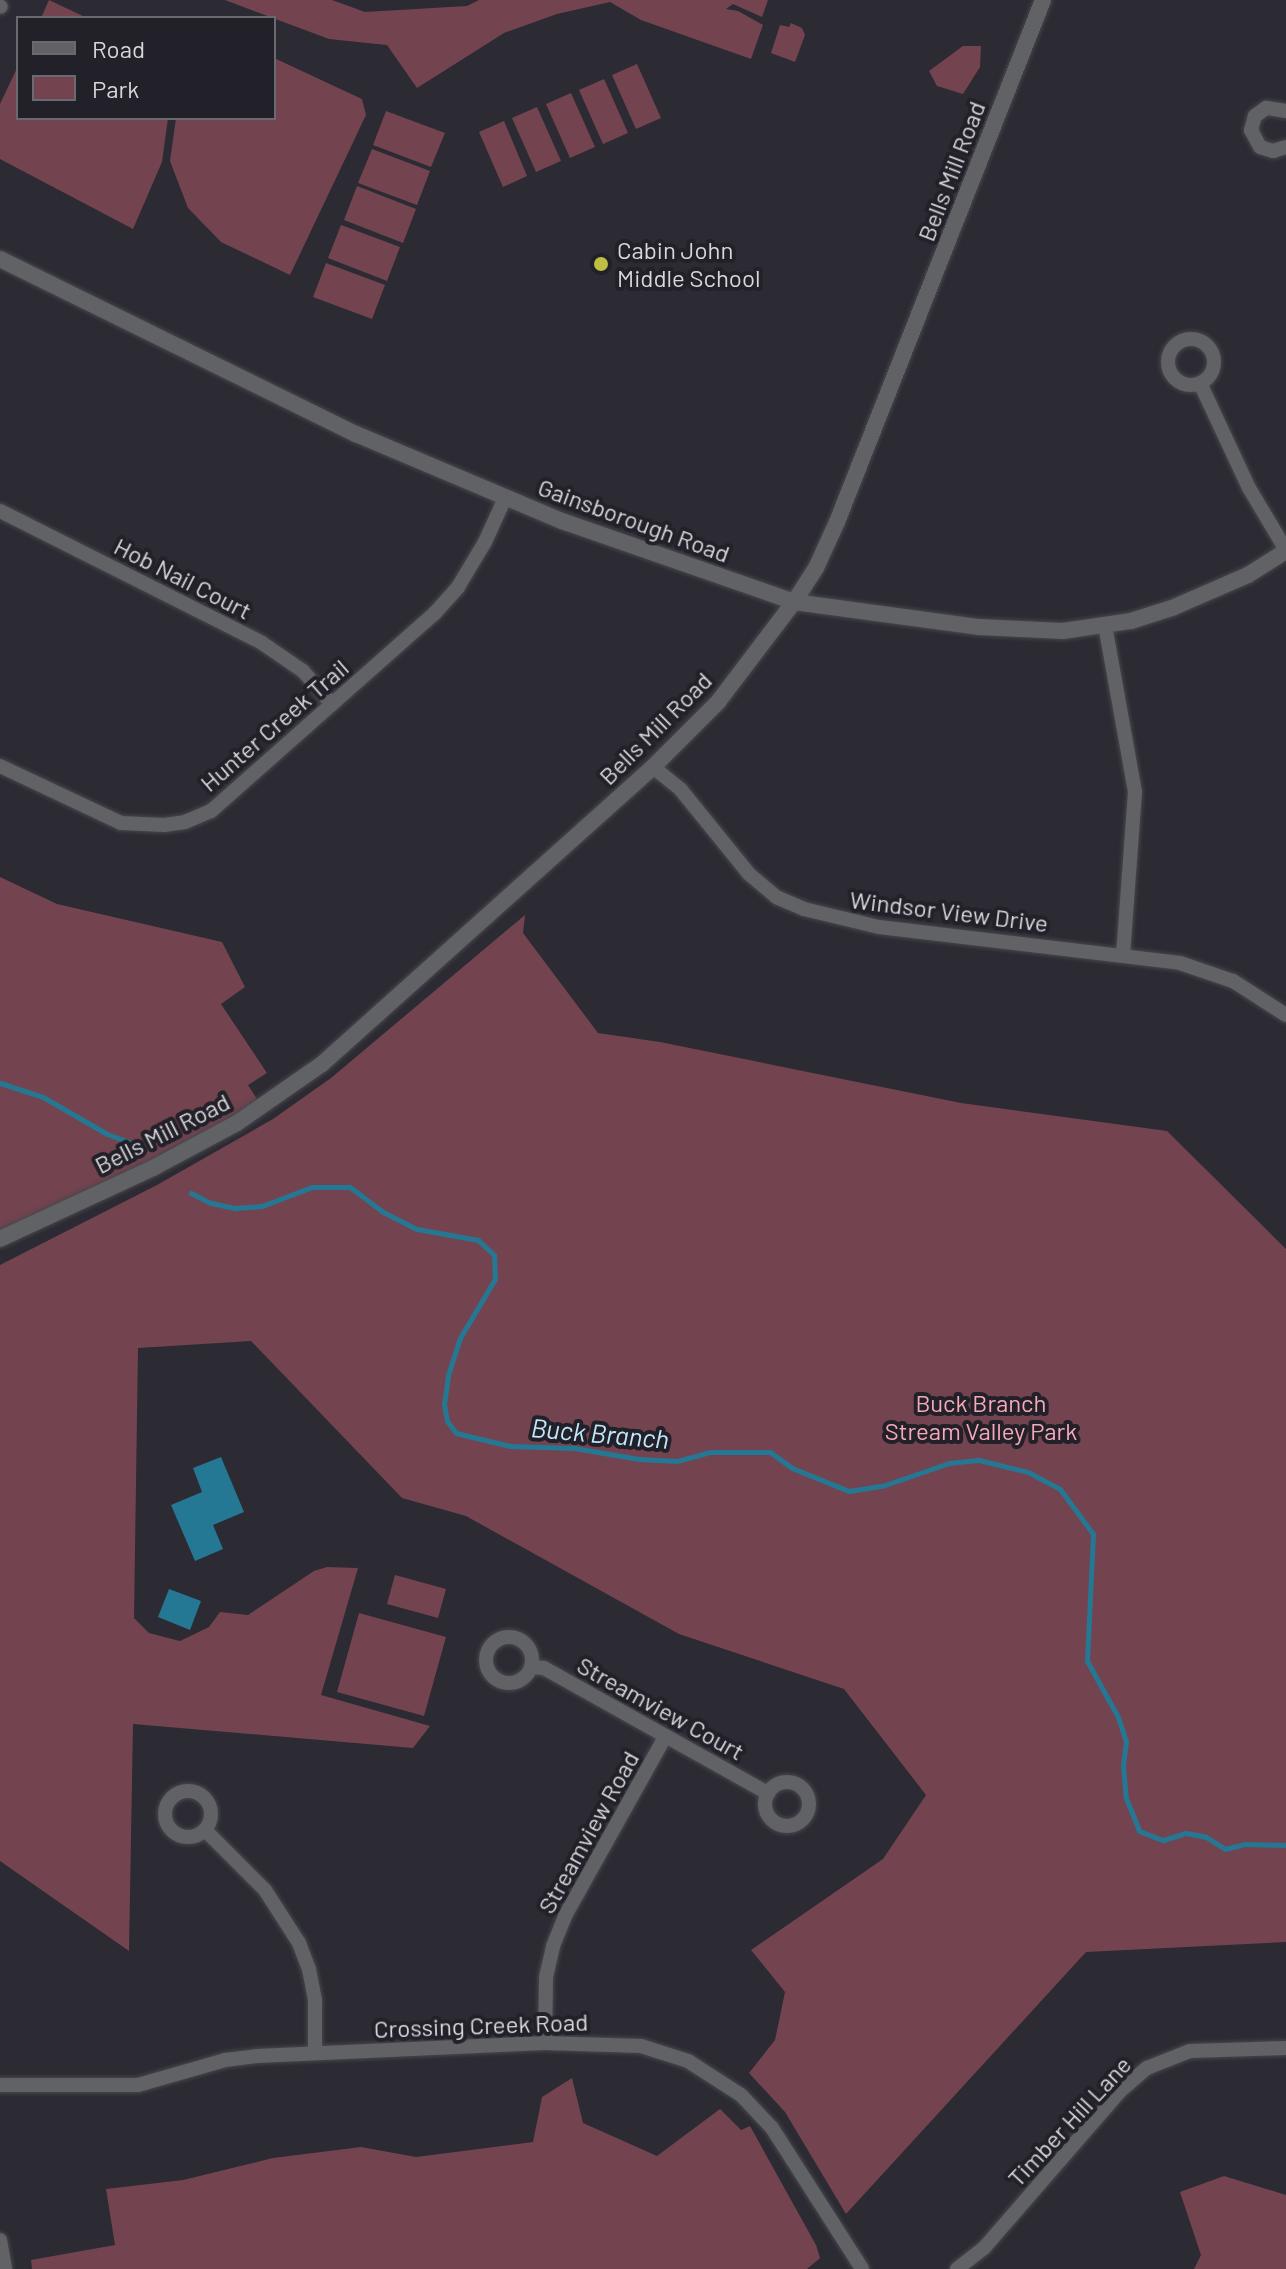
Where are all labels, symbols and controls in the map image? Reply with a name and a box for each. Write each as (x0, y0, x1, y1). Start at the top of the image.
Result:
legend (16, 16, 276, 120)
text: Road (92, 34, 145, 63)
text: Park (92, 74, 139, 103)
street label: Bells Mill Road (911, 97, 991, 245)
place label: Cabin John Middle School (617, 236, 761, 292)
marker: Cabin John Middle School (592, 255, 610, 273)
street label: Gainsborough Road (534, 472, 734, 568)
street label: Hob Nail Court (110, 531, 256, 625)
street label: Hunter Creek Trail (194, 653, 354, 797)
street label: Bells Mill Road (593, 666, 717, 790)
street label: Windsor View Drive (848, 885, 1050, 937)
street label: Bells Mill Road (90, 1087, 234, 1179)
park label: Buck Branch Stream Valley Park (885, 1389, 1077, 1445)
water label: Buck Branch (530, 1411, 670, 1455)
street label: Streamview Court (573, 1650, 749, 1766)
street label: Streamview Road (532, 1746, 644, 1918)
street label: Crossing Creek Road (373, 2007, 589, 2043)
street label: Timber Hill Lane (1001, 2050, 1137, 2192)

